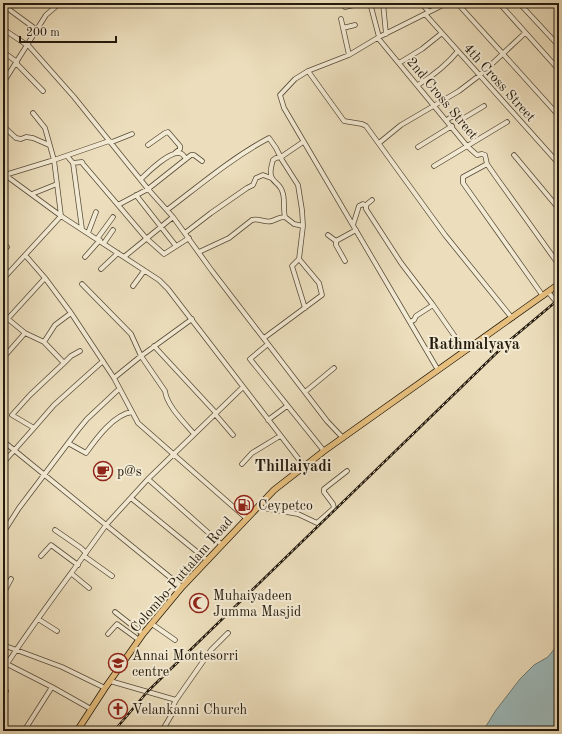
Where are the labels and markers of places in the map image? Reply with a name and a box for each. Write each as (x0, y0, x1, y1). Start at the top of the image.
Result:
cafe icon: p@s (92, 460, 114, 482)
place label: p@s (117, 465, 142, 479)
fuel station icon: Ceypetco (233, 494, 255, 516)
place label: Ceypetco (258, 499, 313, 513)
place label: Muhaiyadeen Jumma Masjid (213, 589, 301, 619)
mosque icon: Muhaiyadeen Jumma Masjid (188, 592, 210, 614)
place label: Annai Montesorri centre (132, 649, 239, 679)
school or university icon: Annai Montesorri centre (107, 652, 129, 674)
church icon: Velankanni Church (107, 698, 129, 720)
place label: Velankanni Church (132, 703, 247, 717)

